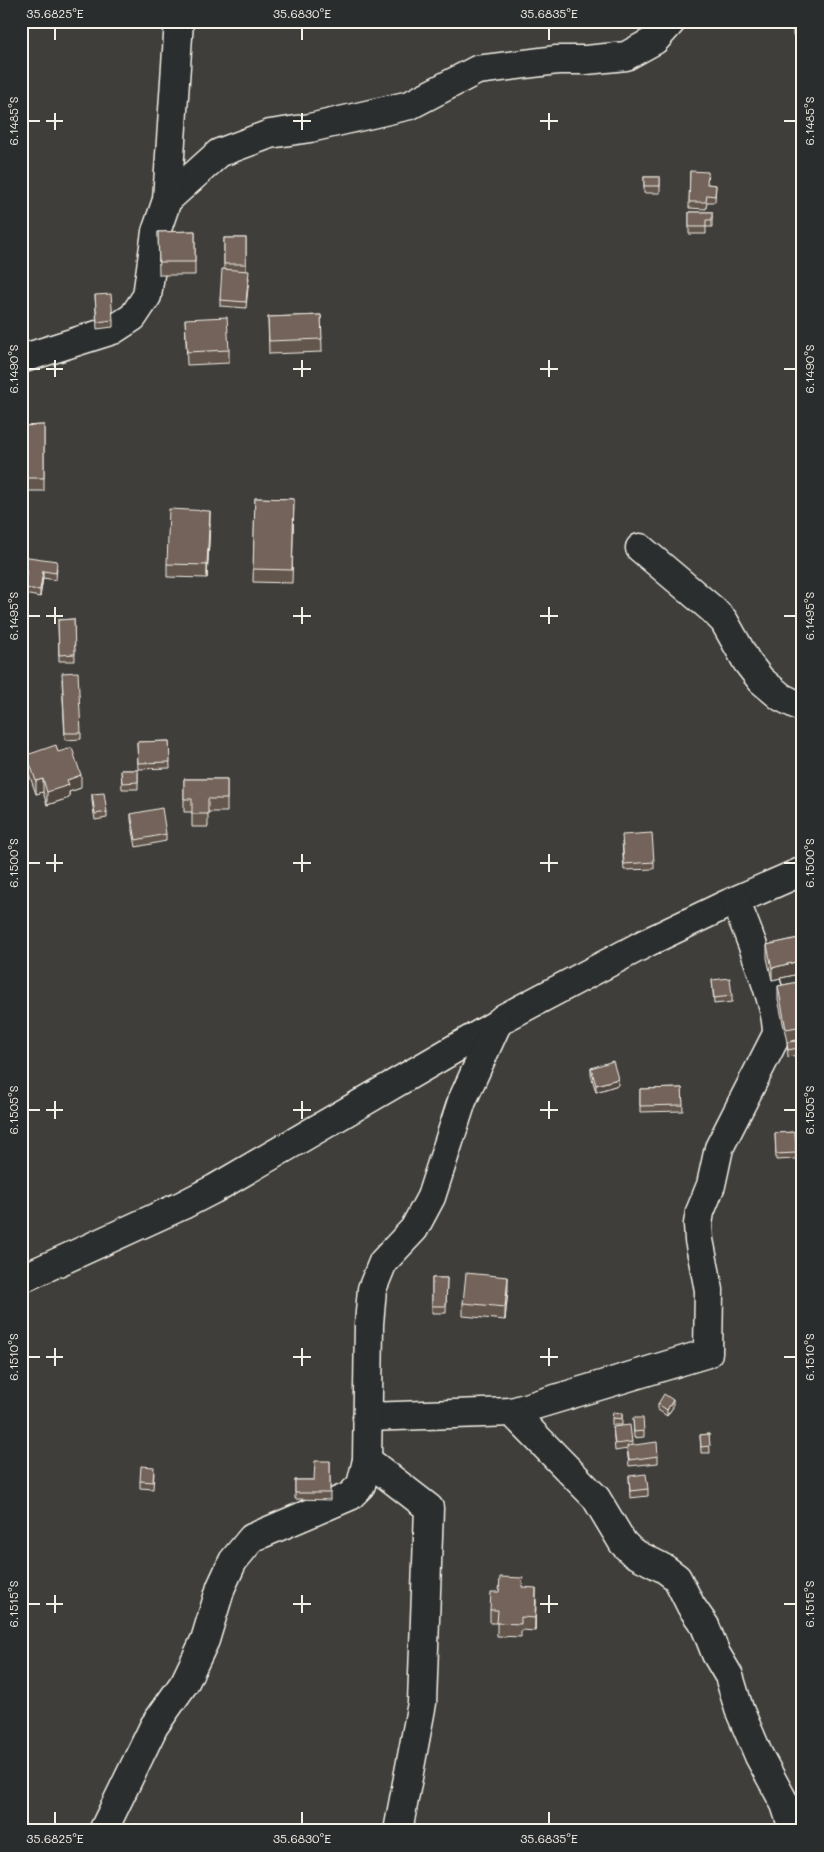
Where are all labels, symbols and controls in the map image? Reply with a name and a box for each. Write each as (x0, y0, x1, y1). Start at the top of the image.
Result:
text: 35.6825°E (26, 5, 84, 21)
text: 35.6830°E (273, 5, 331, 21)
text: 35.6835°E (520, 5, 578, 21)
text: 6.1485°S (5, 96, 21, 145)
text: 6.1485°S (801, 96, 817, 145)
text: 6.1490°S (5, 344, 21, 394)
text: 6.1490°S (801, 344, 817, 394)
text: 6.1495°S (5, 591, 21, 640)
text: 6.1495°S (801, 591, 817, 640)
text: 6.1500°S (5, 838, 21, 888)
text: 6.1500°S (801, 838, 817, 888)
text: 6.1505°S (5, 1085, 21, 1134)
text: 6.1505°S (801, 1085, 817, 1134)
text: 6.1510°S (5, 1333, 21, 1381)
text: 6.1510°S (801, 1333, 817, 1381)
text: 6.1515°S (5, 1580, 21, 1627)
text: 6.1515°S (801, 1580, 817, 1627)
text: 35.6825°E (26, 1830, 84, 1846)
text: 35.6830°E (273, 1830, 331, 1846)
text: 35.6835°E (520, 1830, 578, 1846)

